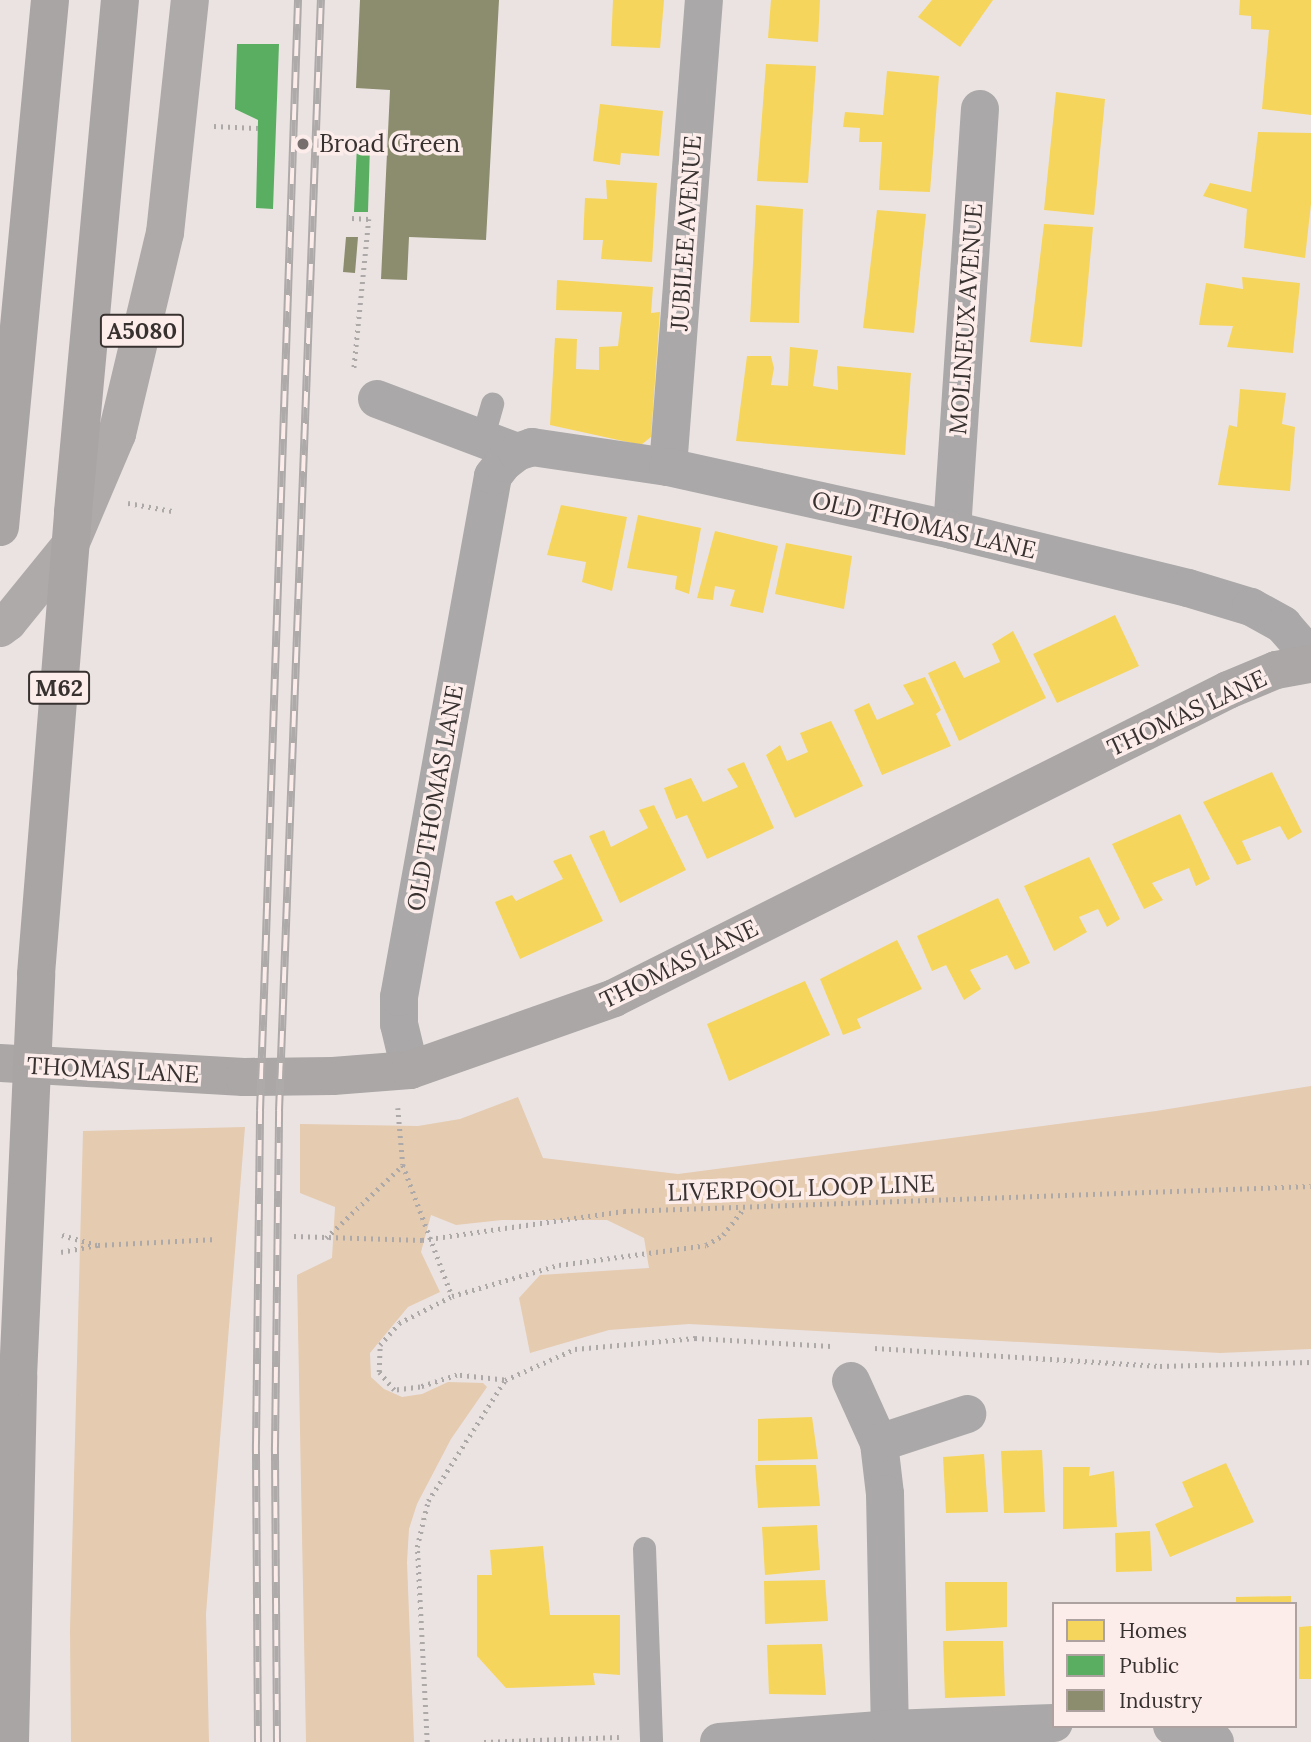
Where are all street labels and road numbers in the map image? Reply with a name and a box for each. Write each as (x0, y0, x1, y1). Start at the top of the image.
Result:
street label: JUBILEE AVENUE (665, 134, 707, 332)
street label: MOLINEUX AVENUE (944, 202, 988, 436)
road number: A5080 (98, 312, 186, 350)
street label: OLD THOMAS LANE (809, 485, 1039, 565)
street label: THOMAS LANE (1103, 664, 1271, 762)
road number: M62 (28, 668, 90, 708)
street label: OLD THOMAS LANE (401, 683, 469, 913)
street label: THOMAS LANE (595, 913, 763, 1015)
street label: THOMAS LANE (26, 1051, 200, 1089)
street label: LIVERPOOL LOOP LINE (667, 1169, 935, 1207)

